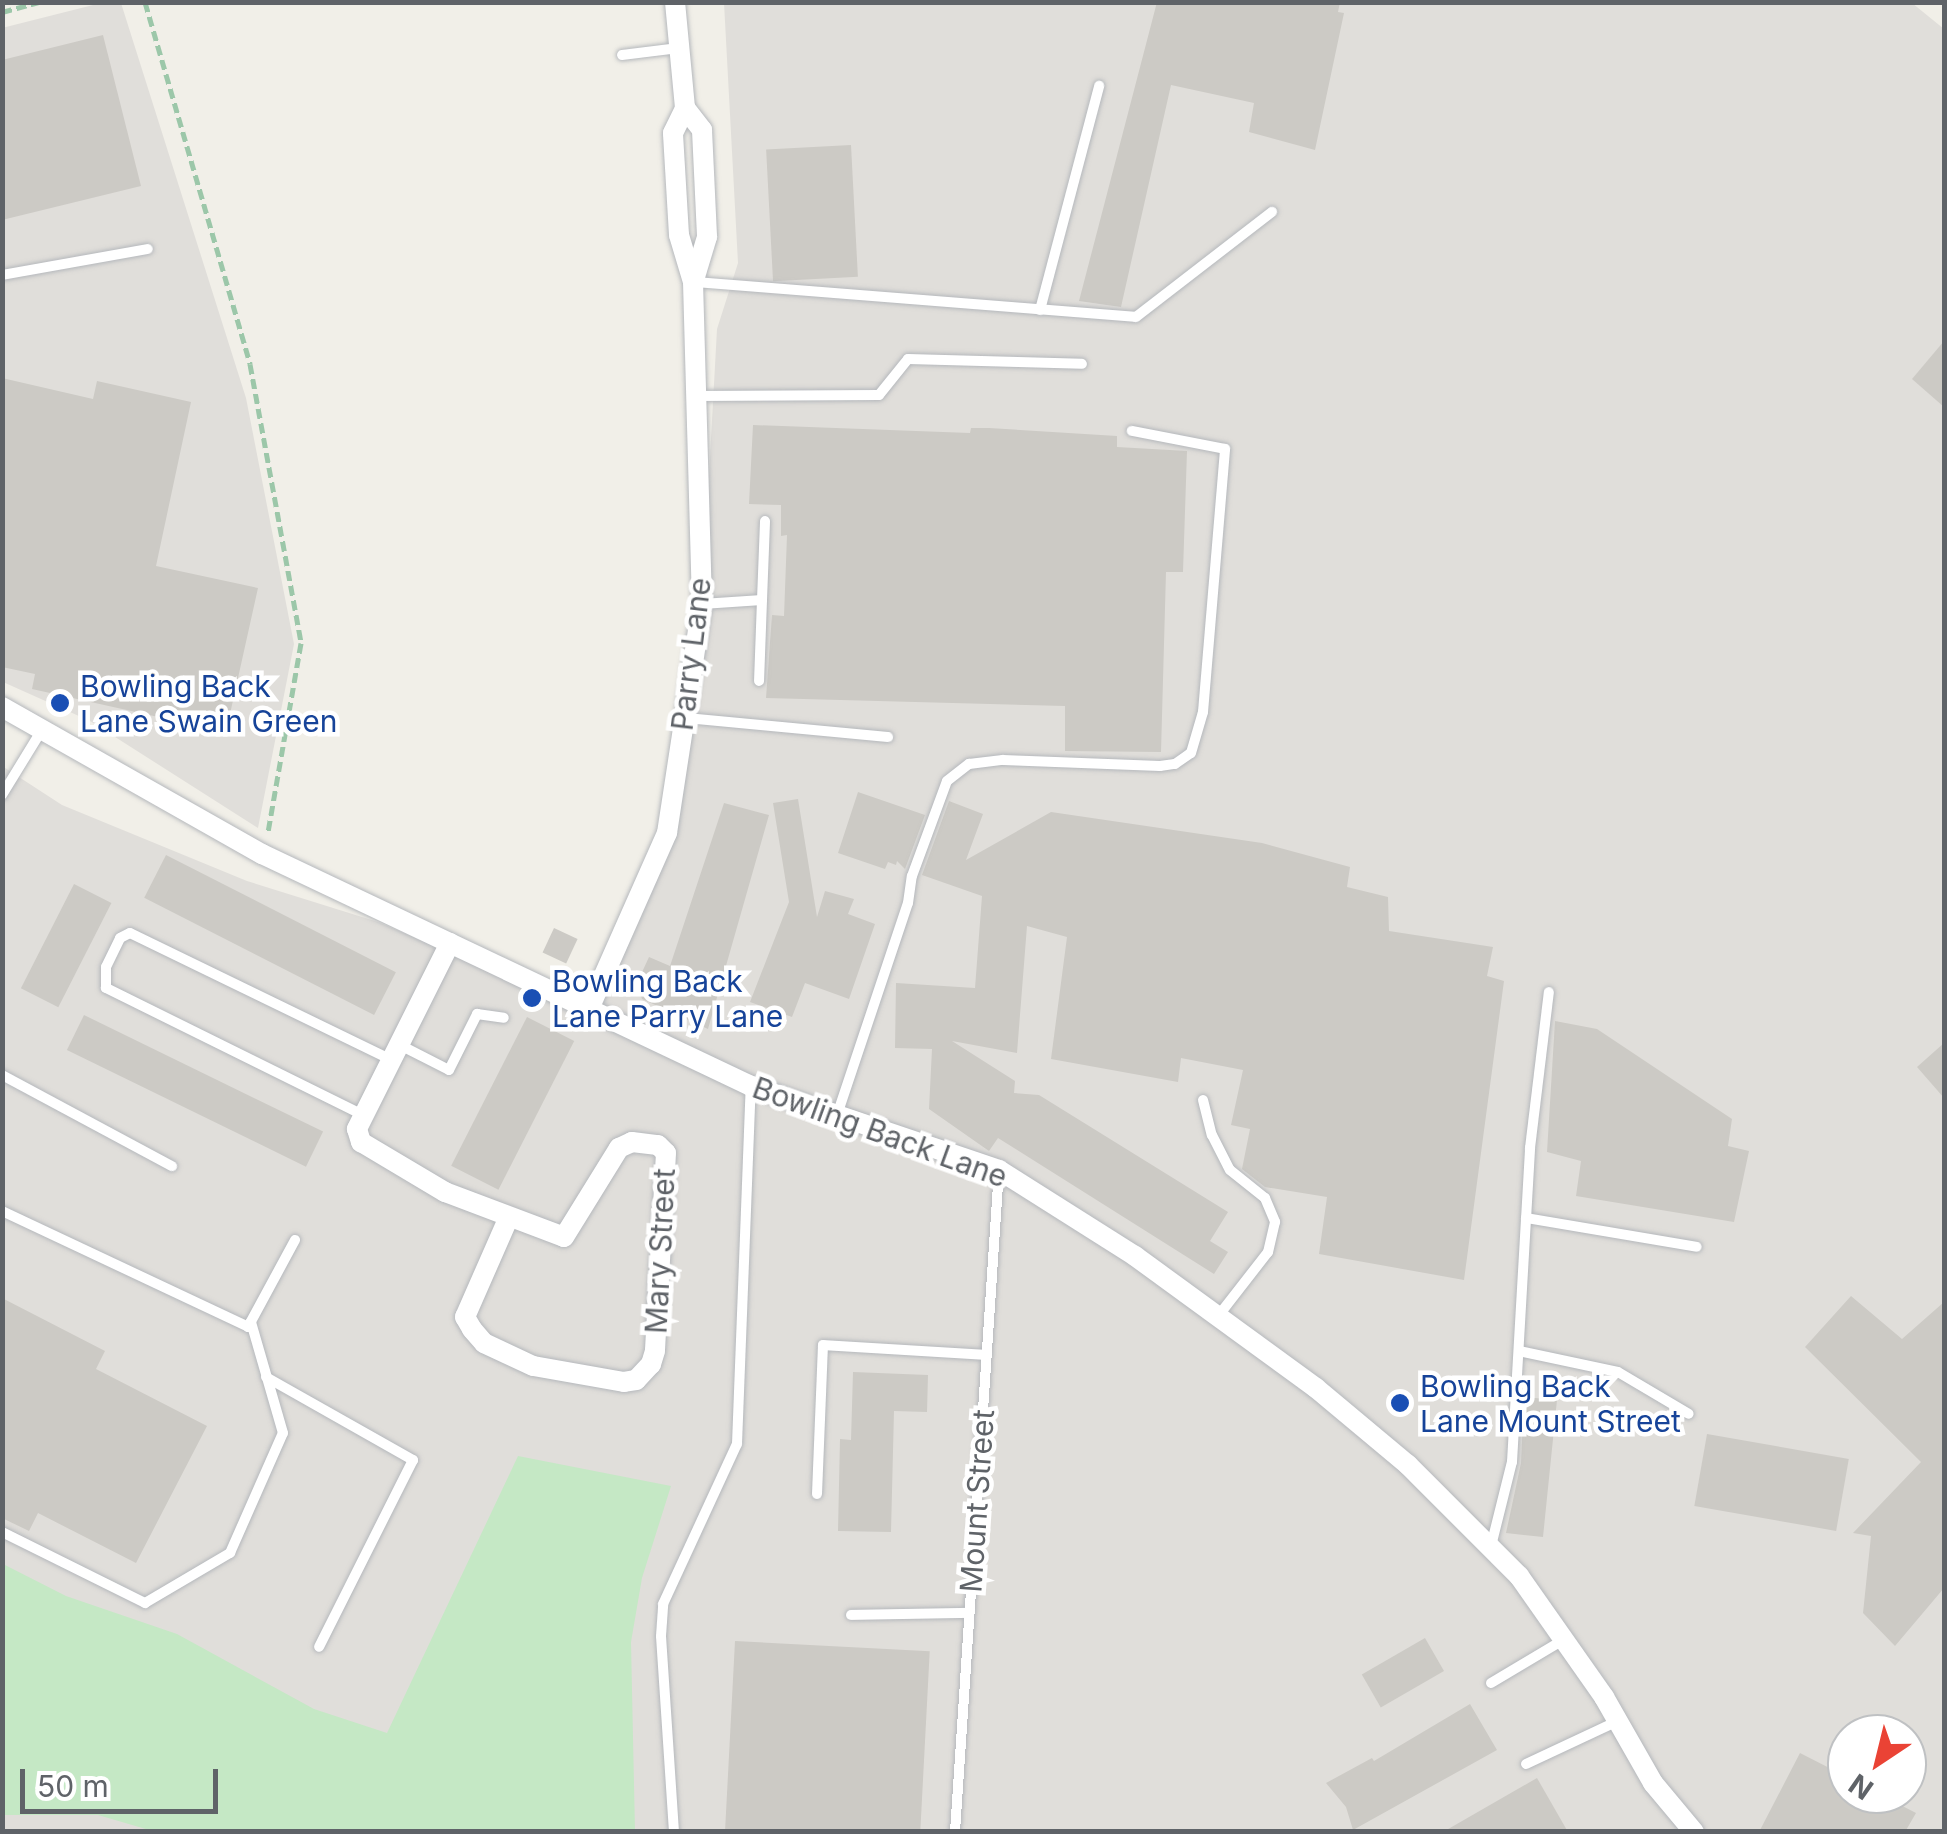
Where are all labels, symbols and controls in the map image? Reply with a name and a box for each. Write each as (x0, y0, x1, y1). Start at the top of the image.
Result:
street label: Parry Lane (664, 575, 718, 733)
place label: Bowling Back Lane Swain Green (80, 668, 337, 738)
marker: Bowling Back Lane Swain Green (49, 692, 71, 714)
place label: Bowling Back Lane Parry Lane (552, 963, 783, 1034)
marker: Bowling Back Lane Parry Lane (521, 987, 543, 1009)
street label: Bowling Back Lane (748, 1069, 1012, 1195)
street label: Mary Street (638, 1167, 682, 1335)
place label: Bowling Back Lane Mount Street (1420, 1368, 1681, 1438)
marker: Bowling Back Lane Mount Street (1389, 1392, 1411, 1414)
street label: Mount Street (953, 1408, 1001, 1594)
north arrow (1827, 1714, 1927, 1814)
scale bar (25, 1749, 222, 1811)
text: N (1842, 1767, 1879, 1807)
text: 50 m (37, 1768, 109, 1804)

